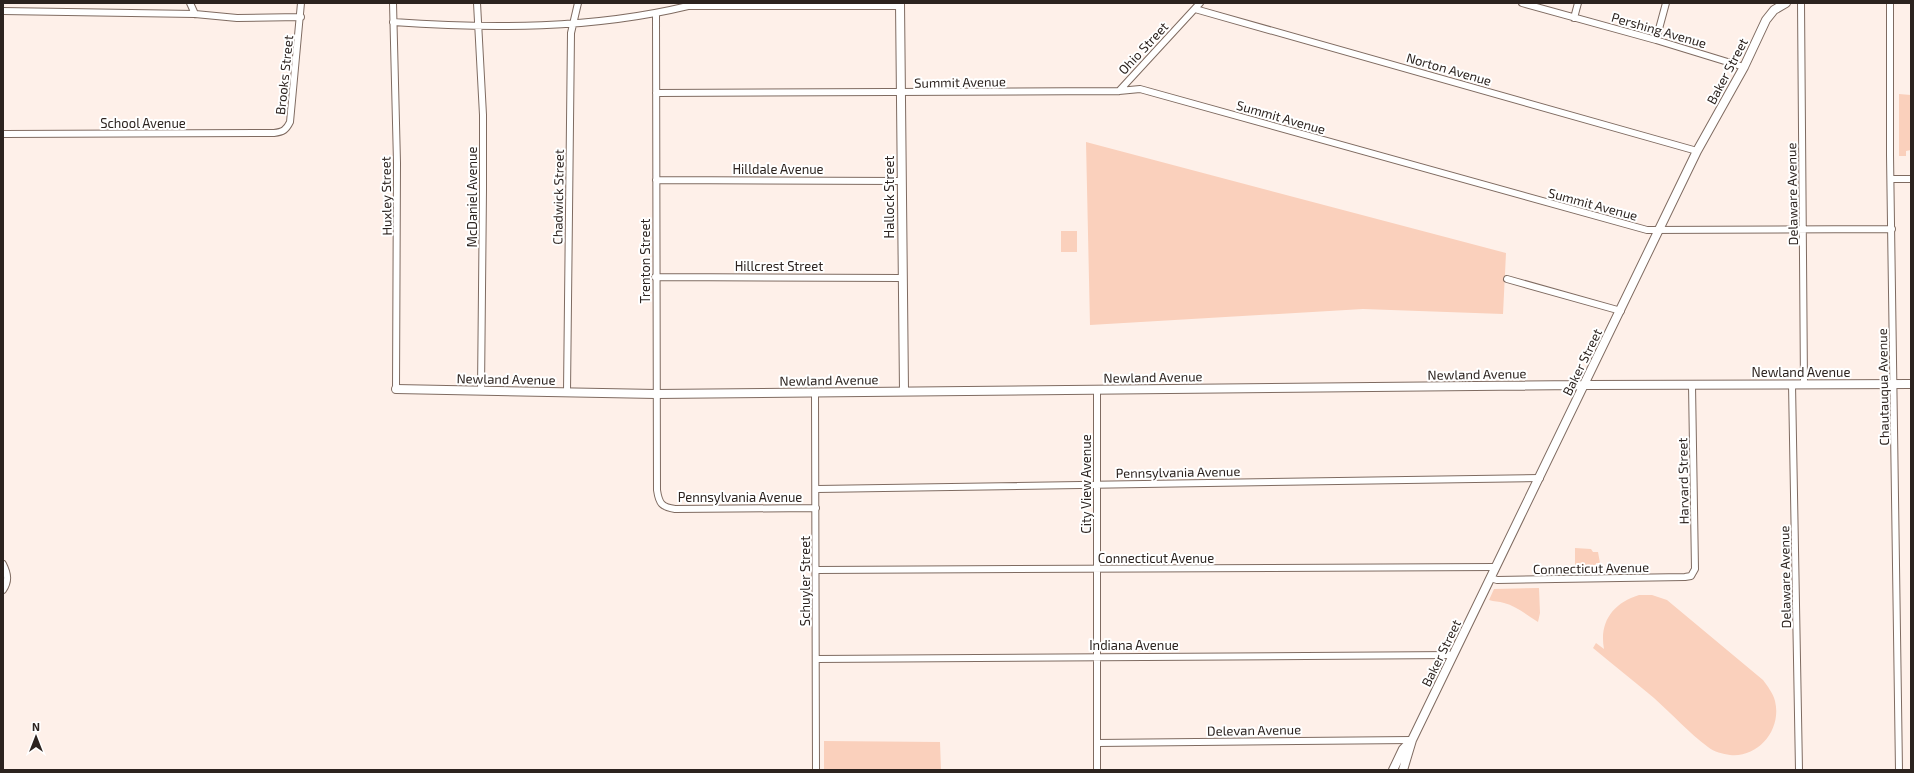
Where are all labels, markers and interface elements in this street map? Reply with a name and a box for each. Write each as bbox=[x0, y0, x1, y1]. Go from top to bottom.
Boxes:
street label: Pershing Avenue bbox=[1610, 9, 1708, 51]
street label: Ohio Street bbox=[1115, 18, 1171, 78]
street label: Brooks Street bbox=[272, 34, 296, 116]
street label: Baker Street bbox=[1703, 35, 1751, 107]
street label: Norton Avenue bbox=[1405, 49, 1493, 89]
street label: Summit Avenue bbox=[914, 73, 1006, 91]
street label: Summit Avenue bbox=[1235, 97, 1327, 137]
street label: School Avenue bbox=[100, 115, 186, 131]
street label: Delaware Avenue bbox=[1783, 143, 1801, 245]
street label: McDaniel Avenue bbox=[464, 147, 480, 247]
street label: Chadwick Street bbox=[549, 149, 567, 245]
street label: Huxley Street bbox=[377, 156, 395, 236]
street label: Hallock Street bbox=[881, 156, 897, 238]
street label: Hilldale Avenue bbox=[732, 161, 824, 177]
street label: Summit Avenue bbox=[1547, 184, 1639, 224]
street label: Trenton Street bbox=[637, 219, 653, 303]
street label: Hillcrest Street bbox=[735, 258, 823, 274]
street label: Baker Street bbox=[1559, 326, 1605, 398]
street label: Chautauqua Avenue bbox=[1874, 328, 1892, 446]
street label: Newland Avenue bbox=[1751, 364, 1851, 380]
street label: Newland Avenue bbox=[1427, 365, 1527, 383]
street label: Newland Avenue bbox=[1103, 368, 1203, 386]
street label: Newland Avenue bbox=[456, 370, 556, 388]
street label: Newland Avenue bbox=[779, 371, 879, 389]
street label: City View Avenue bbox=[1078, 434, 1094, 534]
street label: Harvard Street bbox=[1674, 438, 1692, 524]
street label: Pennsylvania Avenue bbox=[1116, 463, 1241, 481]
street label: Pennsylvania Avenue bbox=[678, 489, 802, 505]
street label: Delaware Avenue bbox=[1776, 526, 1794, 628]
street label: Schuyler Street bbox=[797, 536, 813, 626]
street label: Connecticut Avenue bbox=[1098, 550, 1214, 566]
street label: Connecticut Avenue bbox=[1533, 559, 1649, 577]
street label: Baker Street bbox=[1418, 617, 1464, 689]
street label: Indiana Avenue bbox=[1089, 637, 1179, 653]
north arrow bbox=[16, 717, 56, 757]
text: N bbox=[32, 720, 40, 733]
street label: Delevan Avenue bbox=[1207, 721, 1301, 739]

